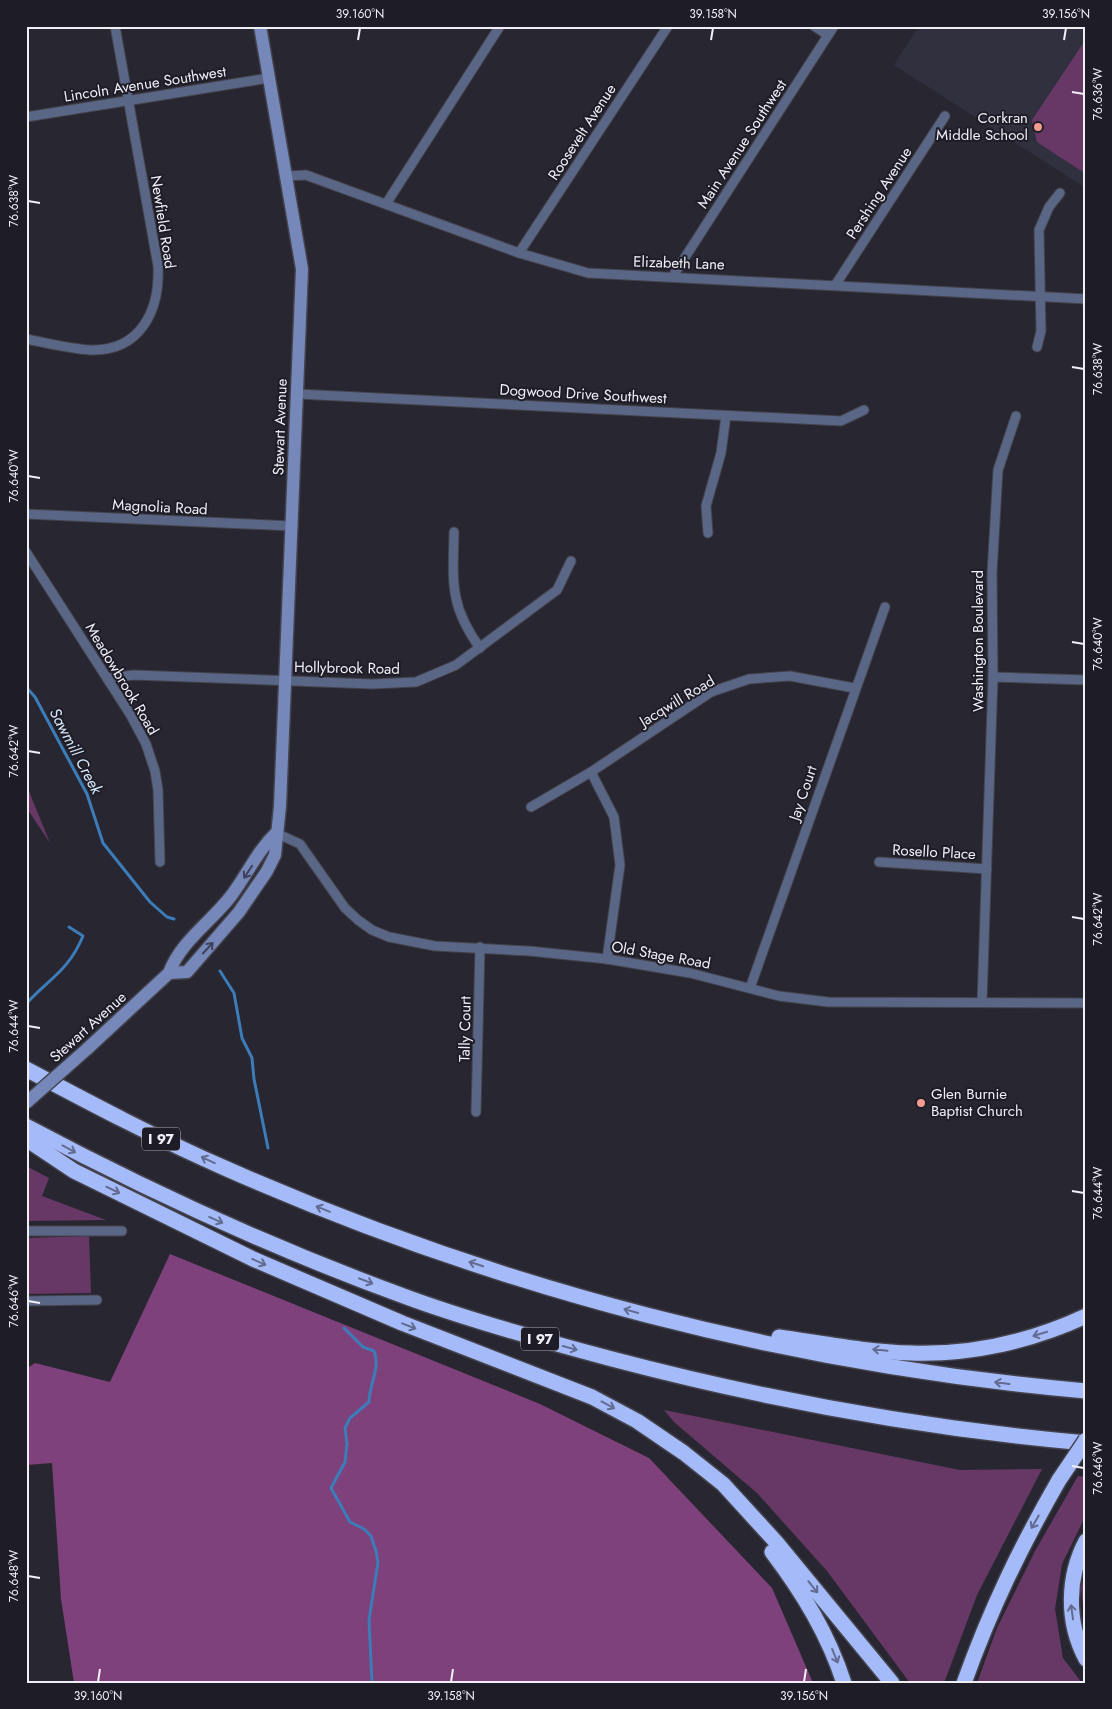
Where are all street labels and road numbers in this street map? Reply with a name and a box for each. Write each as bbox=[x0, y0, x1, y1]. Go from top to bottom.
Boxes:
street label: Lincoln Avenue Southwest bbox=[62, 60, 228, 108]
street label: Main Avenue Southwest bbox=[692, 75, 792, 213]
street label: Roosevelt Avenue bbox=[543, 79, 622, 184]
street label: Pershing Avenue bbox=[841, 142, 917, 243]
street label: Newfield Road bbox=[145, 174, 181, 270]
street label: Elizabeth Lane bbox=[633, 250, 725, 276]
street label: Stewart Avenue bbox=[267, 378, 293, 476]
street label: Dogwood Drive Southwest bbox=[499, 379, 667, 409]
street label: Magnolia Road bbox=[112, 494, 208, 520]
street label: Washington Boulevard bbox=[967, 570, 989, 712]
street label: Meadowbrook Road bbox=[80, 619, 164, 739]
street label: Hollybrook Road bbox=[294, 656, 400, 680]
street label: Jacqwill Road bbox=[633, 670, 719, 733]
street label: Jay Court bbox=[783, 762, 823, 825]
street label: Rosello Place bbox=[892, 839, 977, 865]
street label: Old Stage Road bbox=[610, 935, 712, 975]
street label: Stewart Avenue bbox=[45, 986, 131, 1068]
street label: Tally Court bbox=[453, 996, 477, 1062]
road number: I 97 bbox=[142, 1128, 180, 1150]
road number: I 97 bbox=[521, 1328, 559, 1350]

